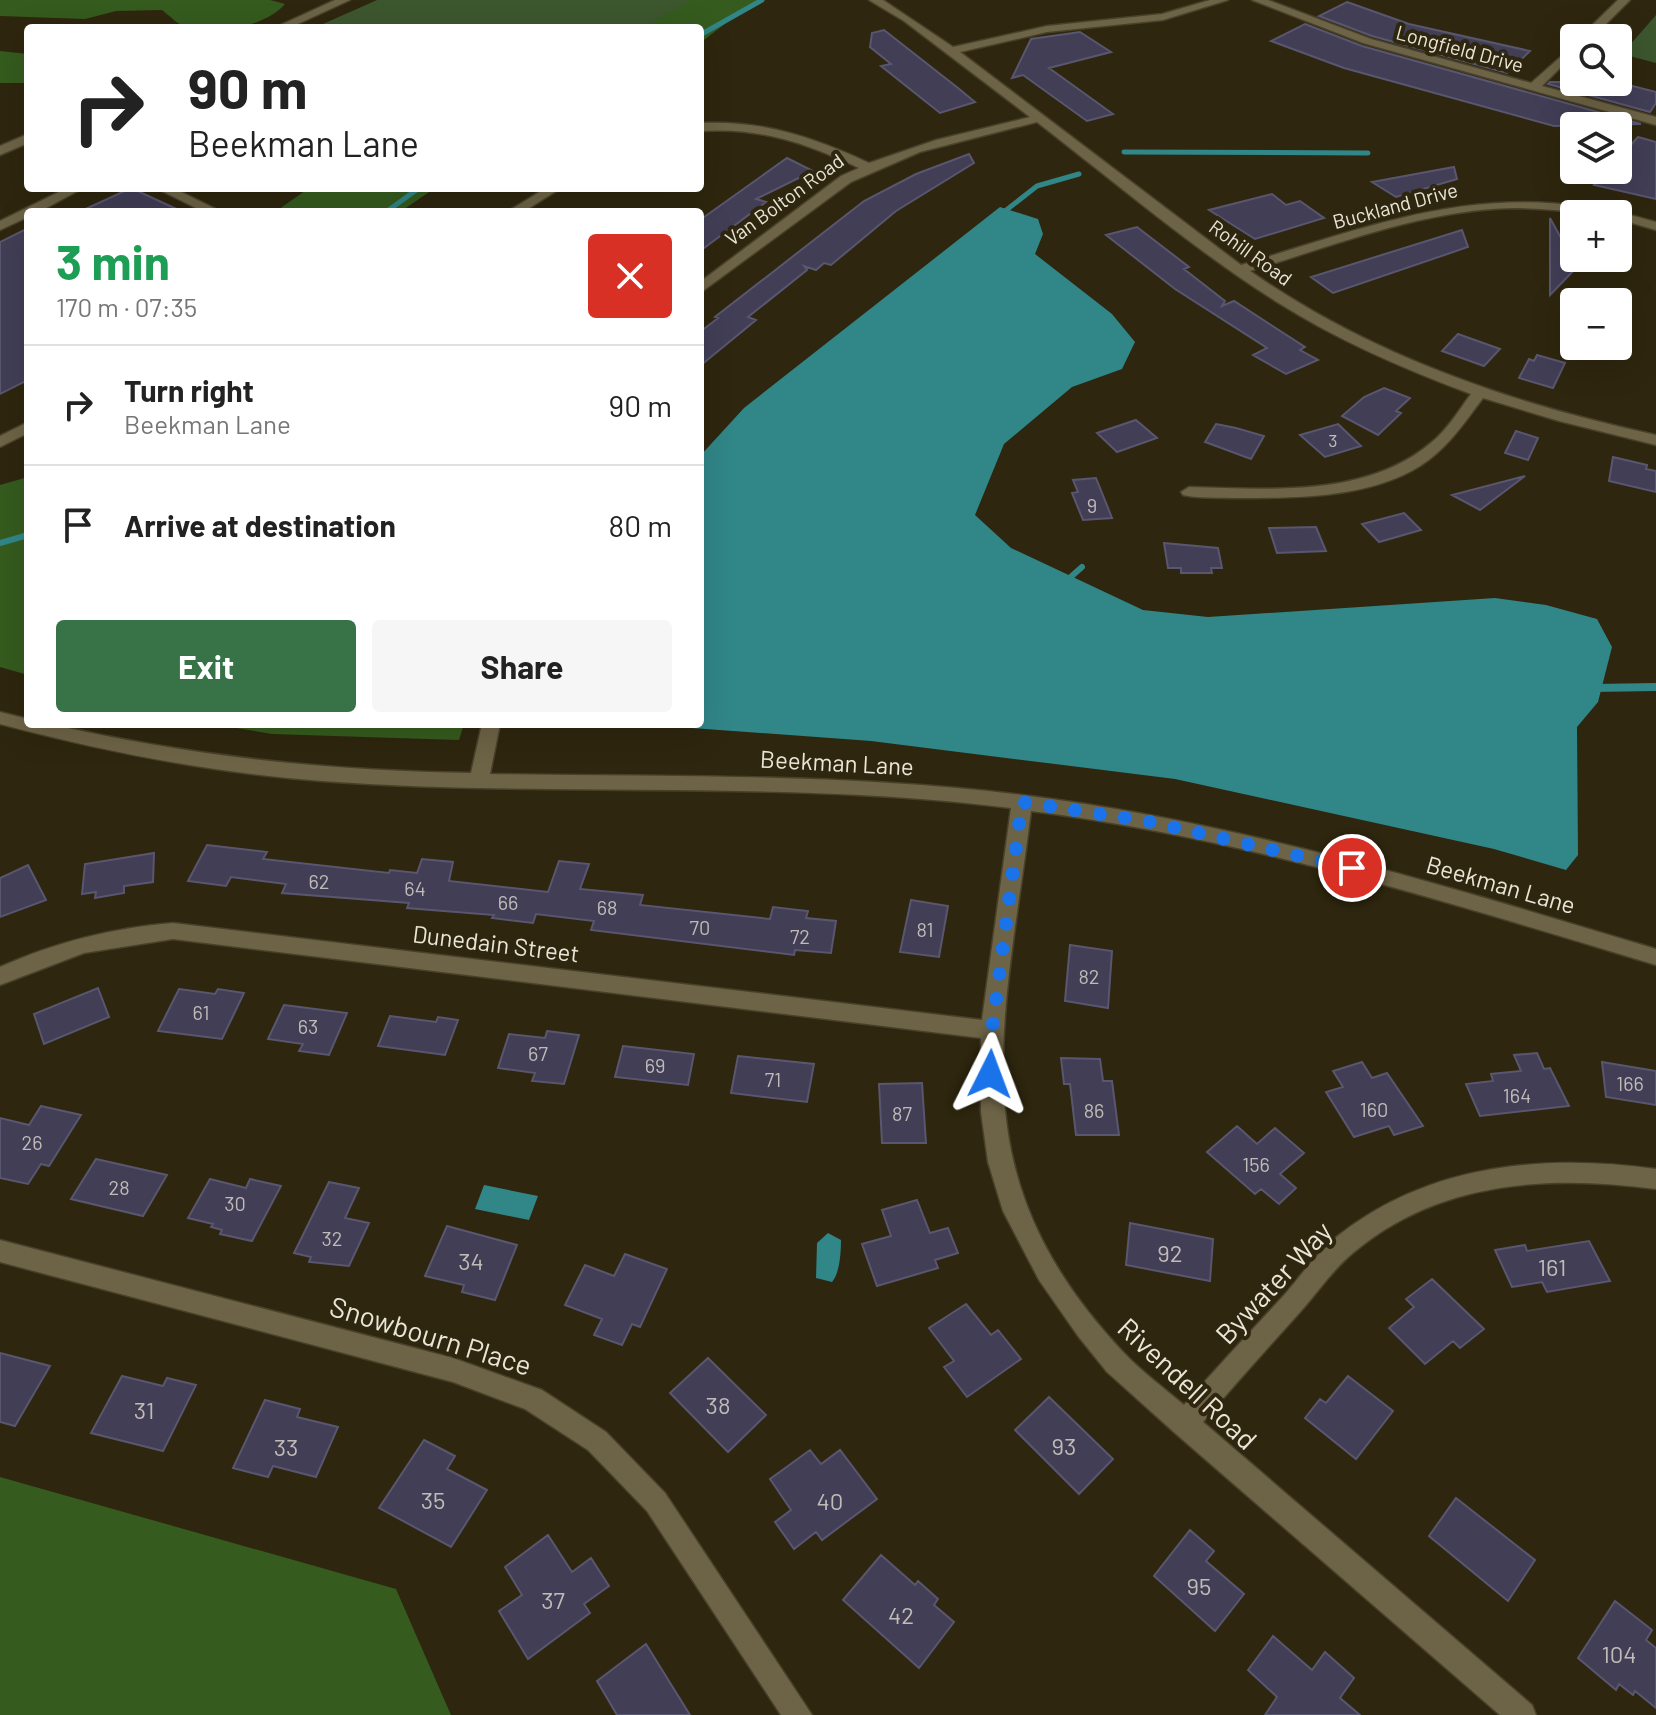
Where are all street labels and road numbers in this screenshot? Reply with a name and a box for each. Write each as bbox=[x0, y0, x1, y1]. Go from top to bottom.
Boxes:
street label: Longfield Drive bbox=[1394, 19, 1526, 77]
street label: Van Bolton Road bbox=[720, 148, 848, 250]
street label: Buckland Drive bbox=[1330, 177, 1460, 233]
street label: Rohill Road bbox=[1205, 214, 1297, 290]
street label: Beekman Lane bbox=[759, 743, 915, 781]
street label: Beekman Lane bbox=[1423, 849, 1579, 919]
street label: Dunedain Street bbox=[411, 918, 581, 968]
street label: Bywater Way bbox=[1208, 1214, 1338, 1350]
street label: Snowbourn Place bbox=[326, 1288, 536, 1382]
street label: Rivendell Road bbox=[1111, 1310, 1265, 1456]

